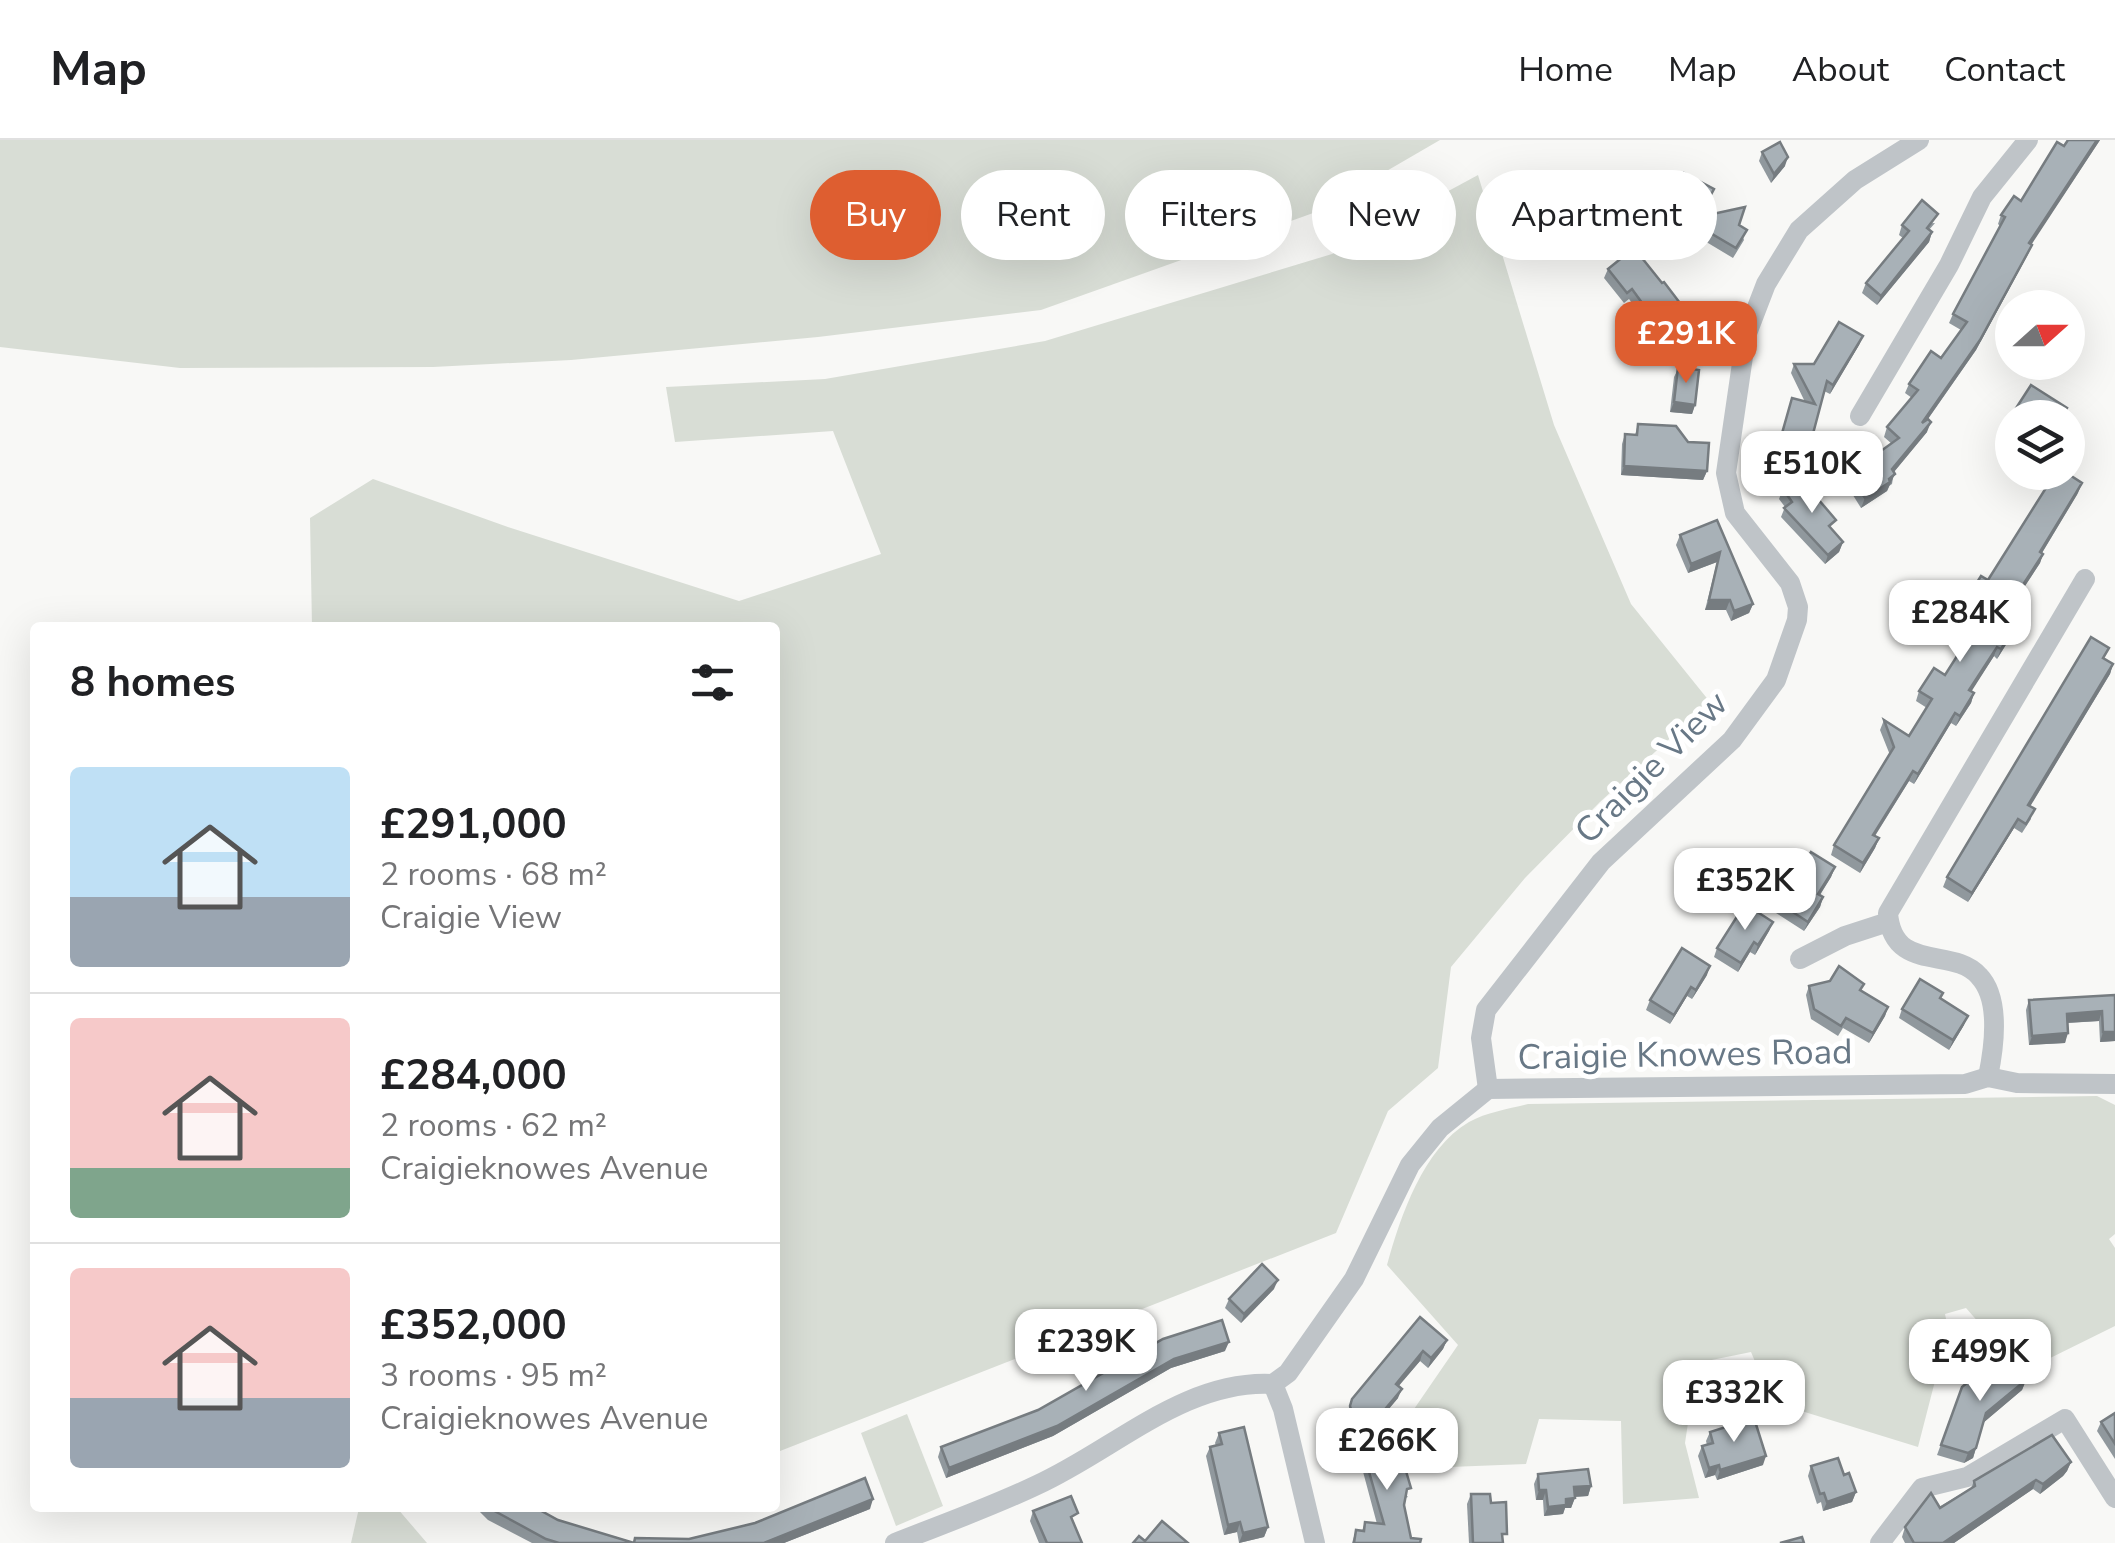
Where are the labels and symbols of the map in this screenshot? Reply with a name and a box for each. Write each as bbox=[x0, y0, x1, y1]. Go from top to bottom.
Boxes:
north arrow bbox=[1995, 290, 2085, 380]
pin: £291K bbox=[1616, 301, 1756, 386]
pin: £510K bbox=[1742, 431, 1882, 516]
pin: £284K bbox=[1890, 580, 2030, 665]
street label: Craigie View bbox=[1564, 680, 1738, 854]
pin: £352K bbox=[1675, 848, 1815, 933]
street label: Craigie Knowes Road bbox=[1517, 1028, 1853, 1081]
pin: £239K bbox=[1016, 1309, 1156, 1394]
pin: £499K bbox=[1910, 1319, 2050, 1404]
pin: £332K bbox=[1664, 1360, 1804, 1445]
pin: £266K bbox=[1317, 1408, 1457, 1493]

